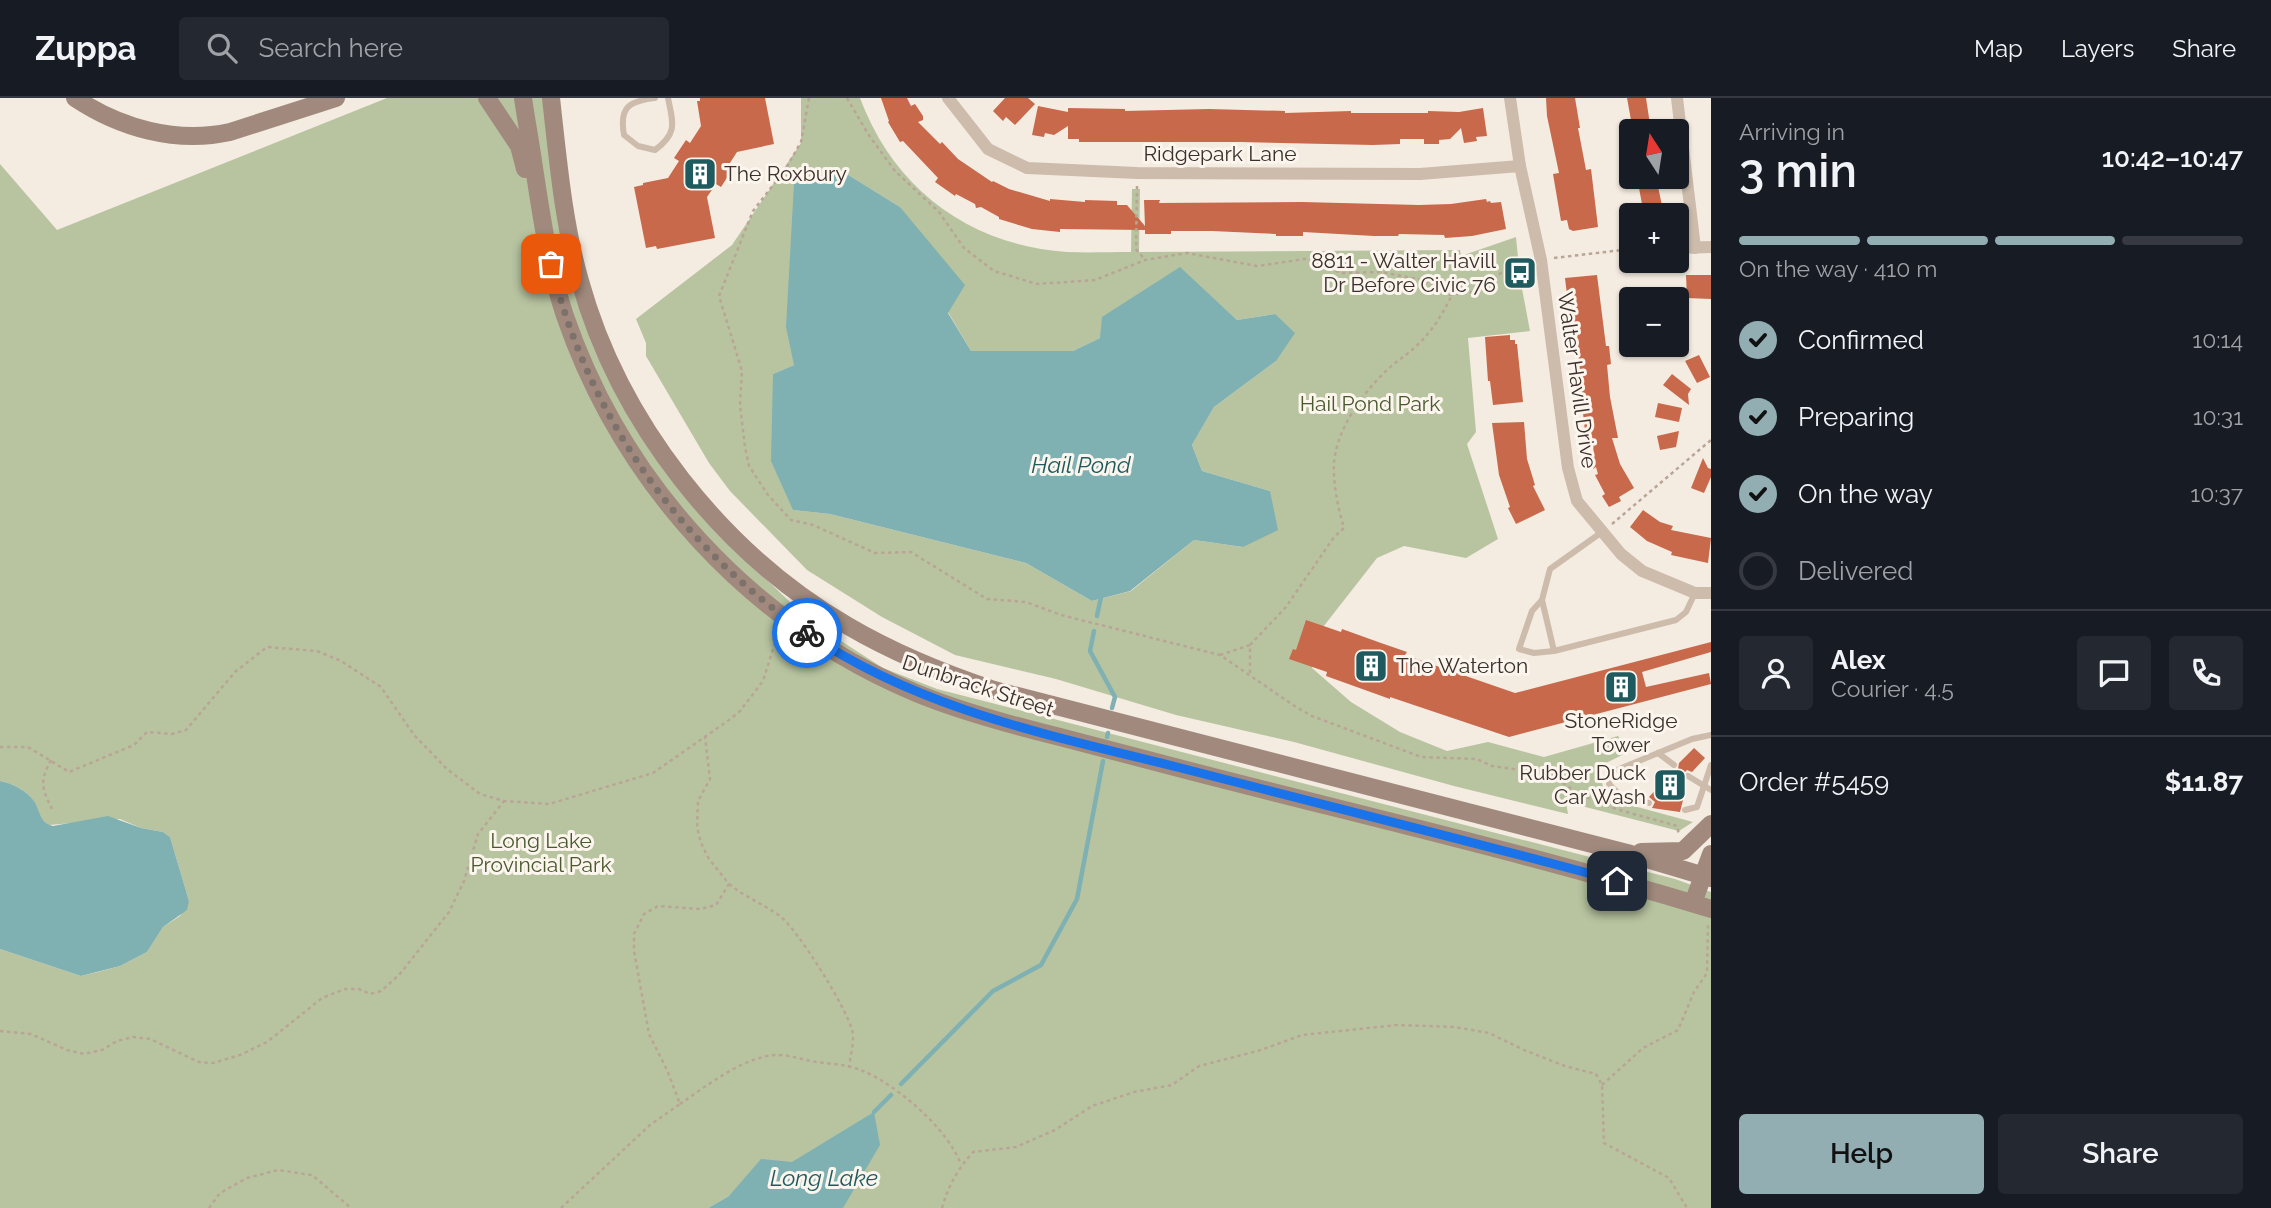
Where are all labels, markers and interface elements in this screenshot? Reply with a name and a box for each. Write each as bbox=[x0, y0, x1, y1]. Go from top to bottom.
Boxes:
search box bbox=[179, 17, 669, 80]
text: Zuppa bbox=[35, 29, 137, 68]
icon: search bbox=[203, 29, 241, 67]
text: Search here bbox=[259, 33, 403, 63]
text: Map bbox=[1974, 34, 2023, 63]
text: Layers bbox=[2061, 34, 2134, 63]
text: Share bbox=[2172, 34, 2236, 63]
text: Arriving in bbox=[1739, 118, 1845, 145]
north arrow bbox=[1619, 119, 1689, 189]
map controls bbox=[1619, 119, 1689, 357]
street label: Ridgepark Lane bbox=[1143, 141, 1297, 166]
text: 10:42–10:47 bbox=[2102, 143, 2243, 173]
text: 3 min bbox=[1739, 144, 1857, 198]
building icon: The Roxbury bbox=[681, 155, 719, 193]
place label: The Roxbury bbox=[724, 161, 847, 186]
button: + bbox=[1619, 203, 1689, 273]
pin bbox=[521, 234, 581, 294]
icon: bag bbox=[532, 245, 570, 283]
place label: 8811 - Walter Havill Dr Before Civic 76 bbox=[1311, 248, 1496, 297]
bus stop icon: 8811 - Walter Havill Dr Before Civic 76 bbox=[1501, 254, 1539, 292]
text: On the way · 410 m bbox=[1739, 255, 1937, 282]
button: − bbox=[1619, 287, 1689, 357]
street label: Walter Havill Drive bbox=[1553, 290, 1602, 470]
icon: check bbox=[1739, 321, 1777, 359]
text: Confirmed bbox=[1798, 325, 1924, 355]
text: 10:14 bbox=[2192, 326, 2243, 353]
park label: Hail Pond Park bbox=[1300, 391, 1440, 416]
icon: check bbox=[1739, 398, 1777, 436]
text: Preparing bbox=[1798, 402, 1914, 432]
text: 10:31 bbox=[2193, 403, 2243, 430]
water label: Hail Pond bbox=[1031, 451, 1132, 478]
icon: check bbox=[1739, 475, 1777, 513]
text: On the way bbox=[1798, 479, 1933, 509]
text: 10:37 bbox=[2190, 480, 2243, 507]
text: Delivered bbox=[1798, 556, 1913, 586]
courier bbox=[772, 598, 842, 668]
icon: bike bbox=[788, 614, 826, 652]
button: person bbox=[1739, 636, 1813, 710]
button: chat bbox=[2077, 636, 2151, 710]
button: phone bbox=[2169, 636, 2243, 710]
text: Alex bbox=[1831, 645, 1886, 675]
building icon: The Waterton bbox=[1352, 647, 1390, 685]
street label: Dunbrack Street bbox=[899, 649, 1057, 722]
place label: The Waterton bbox=[1396, 653, 1528, 678]
building icon: StoneRidge Tower bbox=[1602, 668, 1640, 706]
text: Courier · 4.5 bbox=[1831, 675, 1954, 702]
place label: StoneRidge Tower bbox=[1565, 708, 1677, 757]
place label: Rubber Duck Car Wash bbox=[1519, 760, 1646, 809]
building icon: Rubber Duck Car Wash bbox=[1651, 766, 1689, 804]
text: Order #5459 bbox=[1739, 767, 1889, 797]
text: $11.87 bbox=[2165, 767, 2243, 797]
park label: Long Lake Provincial Park bbox=[470, 828, 612, 877]
pin bbox=[1587, 851, 1647, 911]
icon: home bbox=[1598, 862, 1636, 900]
button: Help bbox=[1739, 1114, 1984, 1194]
button: Share bbox=[1998, 1114, 2243, 1194]
water label: Long Lake bbox=[770, 1164, 878, 1191]

